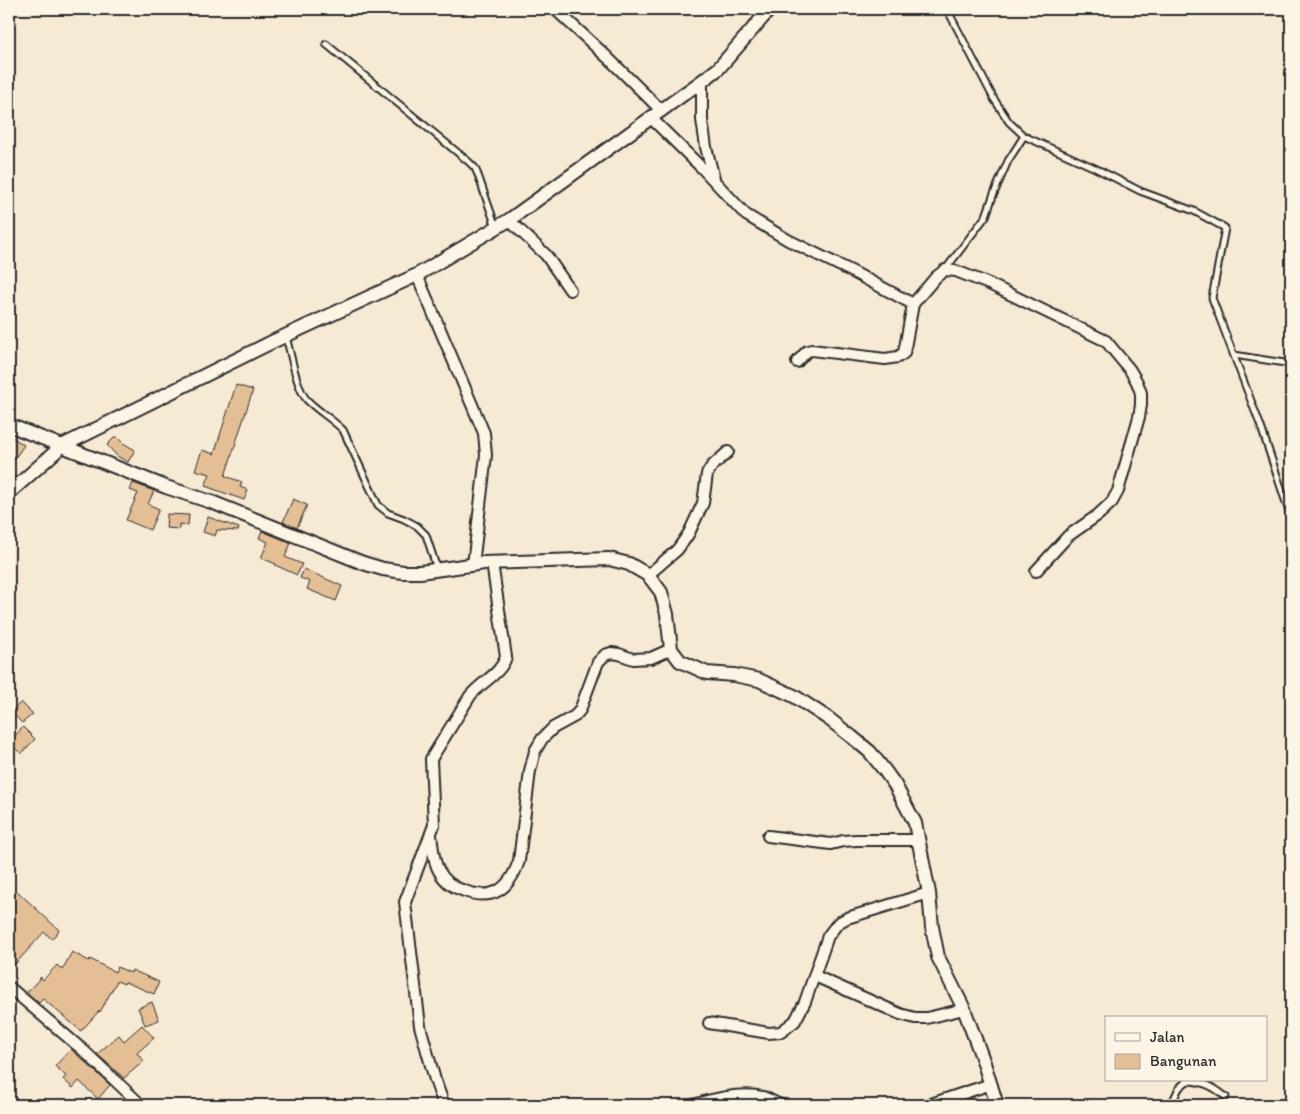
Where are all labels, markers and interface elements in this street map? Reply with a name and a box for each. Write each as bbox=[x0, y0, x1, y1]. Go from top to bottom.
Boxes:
legend bbox=[1105, 1016, 1268, 1082]
text: Jalan bbox=[1150, 1028, 1184, 1046]
text: Bangunan bbox=[1150, 1052, 1217, 1070]

